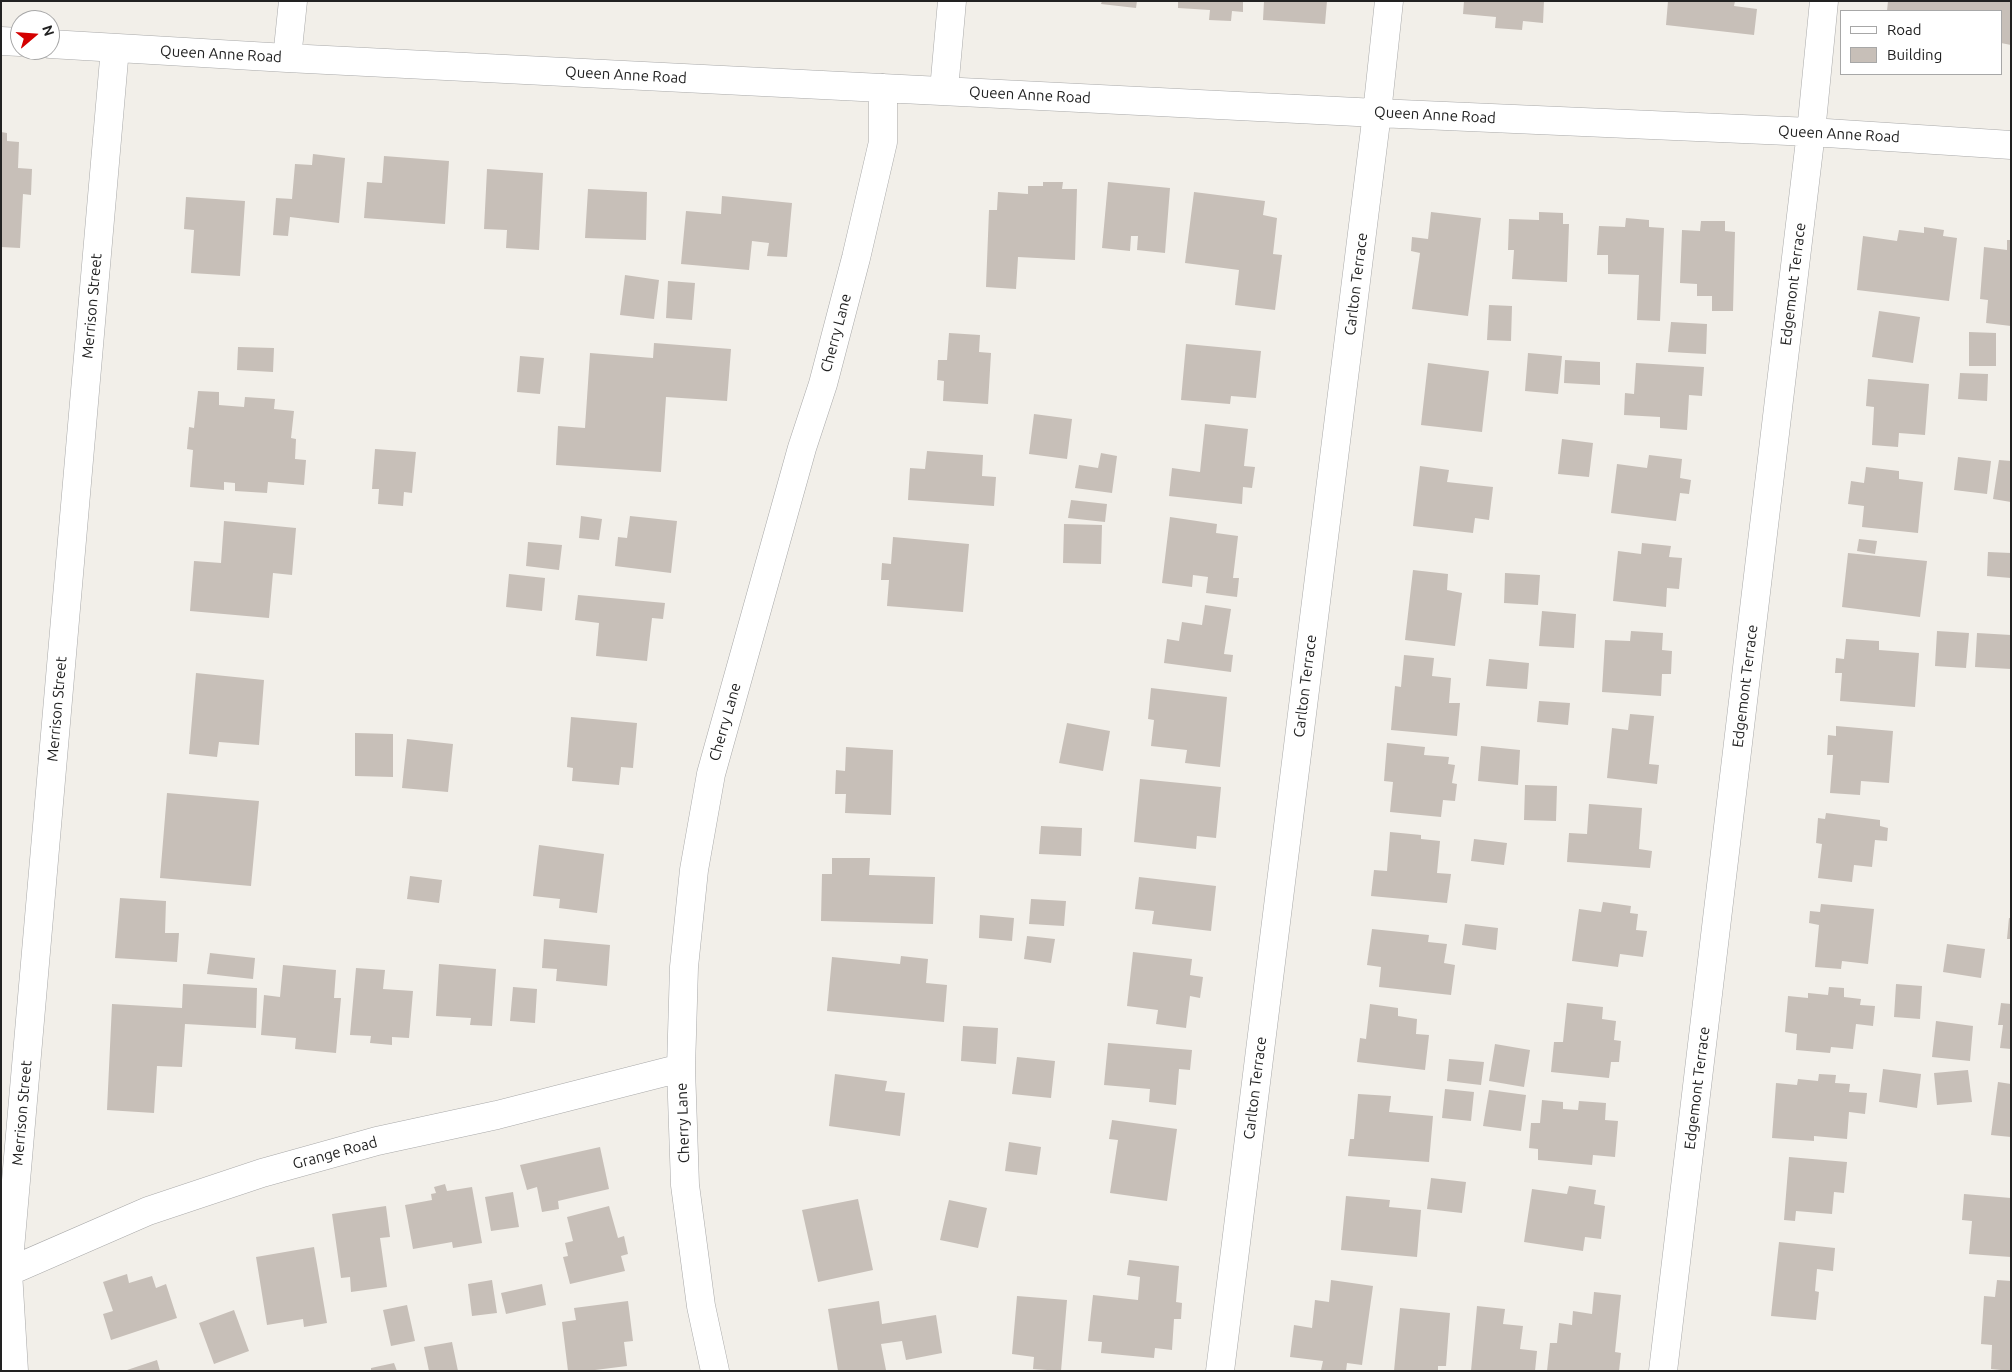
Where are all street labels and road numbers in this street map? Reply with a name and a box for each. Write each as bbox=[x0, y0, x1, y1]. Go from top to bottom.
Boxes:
street label: Queen Anne Road bbox=[160, 42, 282, 66]
street label: Queen Anne Road bbox=[565, 63, 687, 87]
street label: Queen Anne Road bbox=[969, 83, 1091, 107]
street label: Queen Anne Road bbox=[1374, 103, 1496, 127]
street label: Queen Anne Road bbox=[1778, 122, 1900, 146]
street label: Edgemont Terrace bbox=[1777, 221, 1809, 347]
street label: Carlton Terrace bbox=[1341, 232, 1371, 336]
street label: Merrison Street bbox=[78, 253, 106, 359]
street label: Cherry Lane bbox=[817, 292, 855, 374]
street label: Edgemont Terrace bbox=[1729, 623, 1761, 749]
street label: Carlton Terrace bbox=[1290, 634, 1320, 738]
street label: Merrison Street bbox=[43, 656, 71, 762]
street label: Cherry Lane bbox=[705, 681, 745, 763]
street label: Edgemont Terrace bbox=[1681, 1025, 1713, 1151]
street label: Carlton Terrace bbox=[1240, 1036, 1270, 1140]
street label: Merrison Street bbox=[8, 1060, 36, 1166]
street label: Cherry Lane bbox=[673, 1082, 693, 1164]
street label: Grange Road bbox=[291, 1133, 379, 1173]

